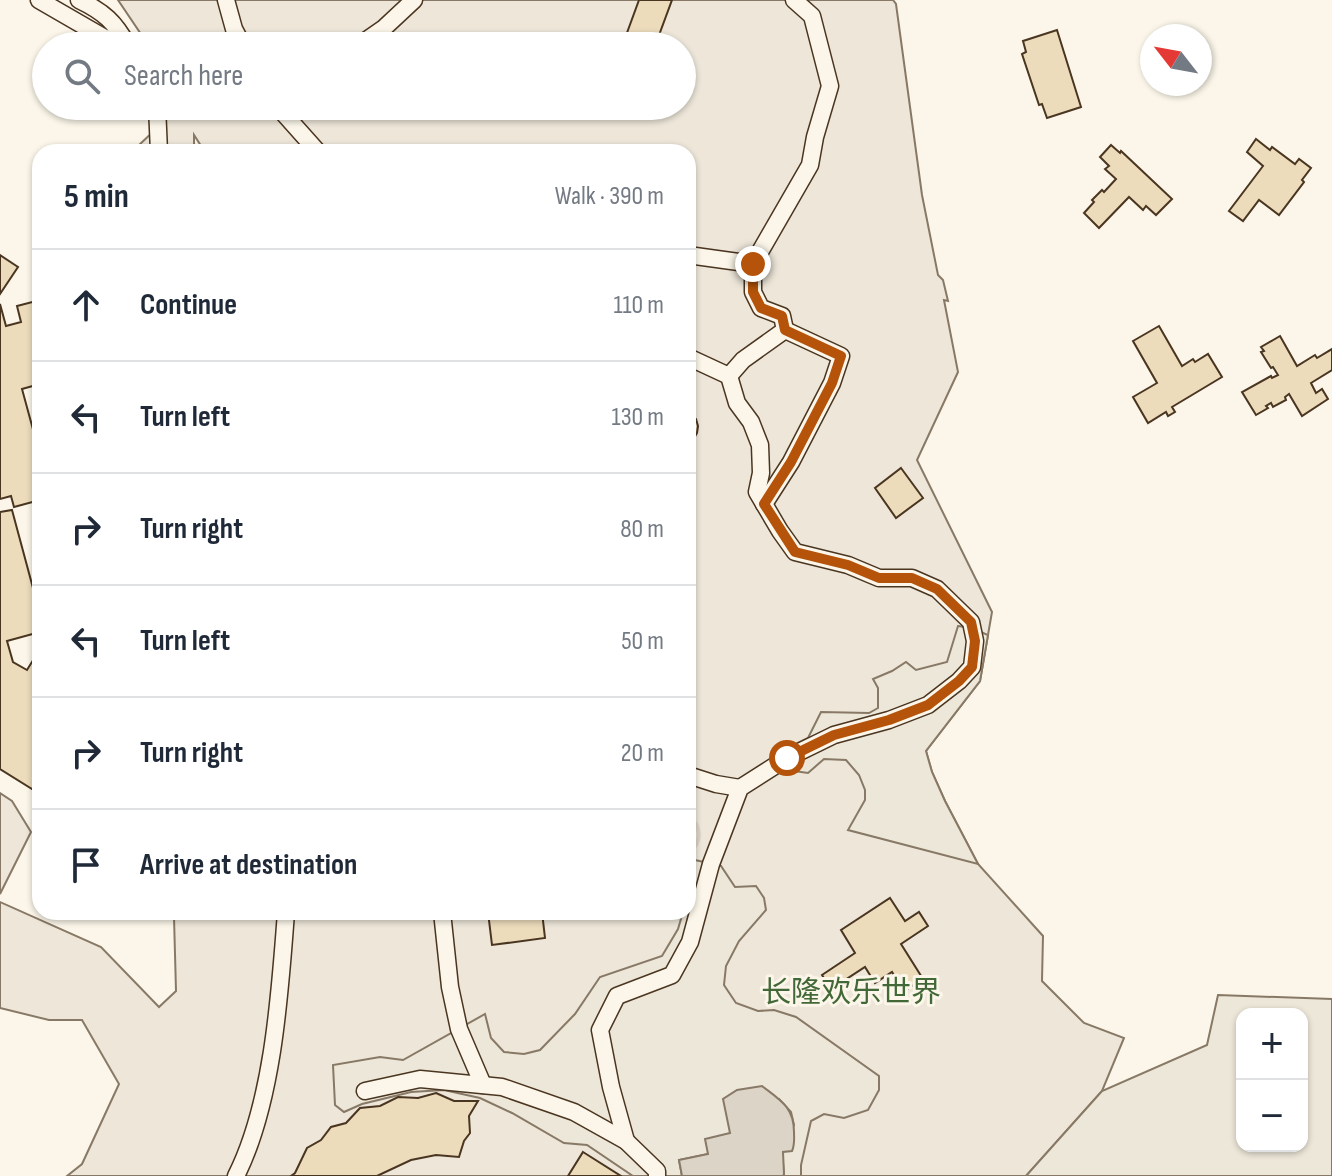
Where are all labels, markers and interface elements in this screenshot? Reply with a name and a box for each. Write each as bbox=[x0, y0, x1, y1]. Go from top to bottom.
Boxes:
north arrow bbox=[1140, 24, 1212, 96]
search box bbox=[32, 32, 696, 120]
icon: search bbox=[60, 54, 104, 98]
text: Search here bbox=[124, 58, 243, 94]
text: 5 min bbox=[64, 176, 129, 217]
text: Walk · 390 m bbox=[555, 181, 664, 212]
route end bbox=[735, 246, 771, 282]
icon: ahead bbox=[64, 283, 108, 327]
text: Continue bbox=[140, 287, 237, 323]
text: 110 m bbox=[613, 290, 664, 321]
icon: left bbox=[64, 395, 108, 439]
text: Turn left bbox=[140, 399, 230, 435]
text: 130 m bbox=[612, 402, 664, 433]
icon: right bbox=[64, 507, 108, 551]
text: Turn right bbox=[140, 511, 243, 547]
text: 80 m bbox=[620, 514, 664, 545]
icon: left bbox=[64, 619, 108, 663]
text: Turn left bbox=[140, 623, 230, 659]
text: 50 m bbox=[621, 626, 664, 657]
icon: right bbox=[64, 731, 108, 775]
text: Turn right bbox=[140, 735, 243, 771]
text: 20 m bbox=[621, 738, 664, 769]
route start bbox=[769, 740, 805, 776]
icon: arrive bbox=[64, 843, 108, 887]
text: Arrive at destination bbox=[140, 847, 357, 883]
park label: 长隆欢乐世界 bbox=[761, 975, 941, 1011]
map controls bbox=[1236, 1008, 1308, 1152]
button: + bbox=[1236, 1008, 1308, 1080]
button: − bbox=[1236, 1080, 1308, 1152]

